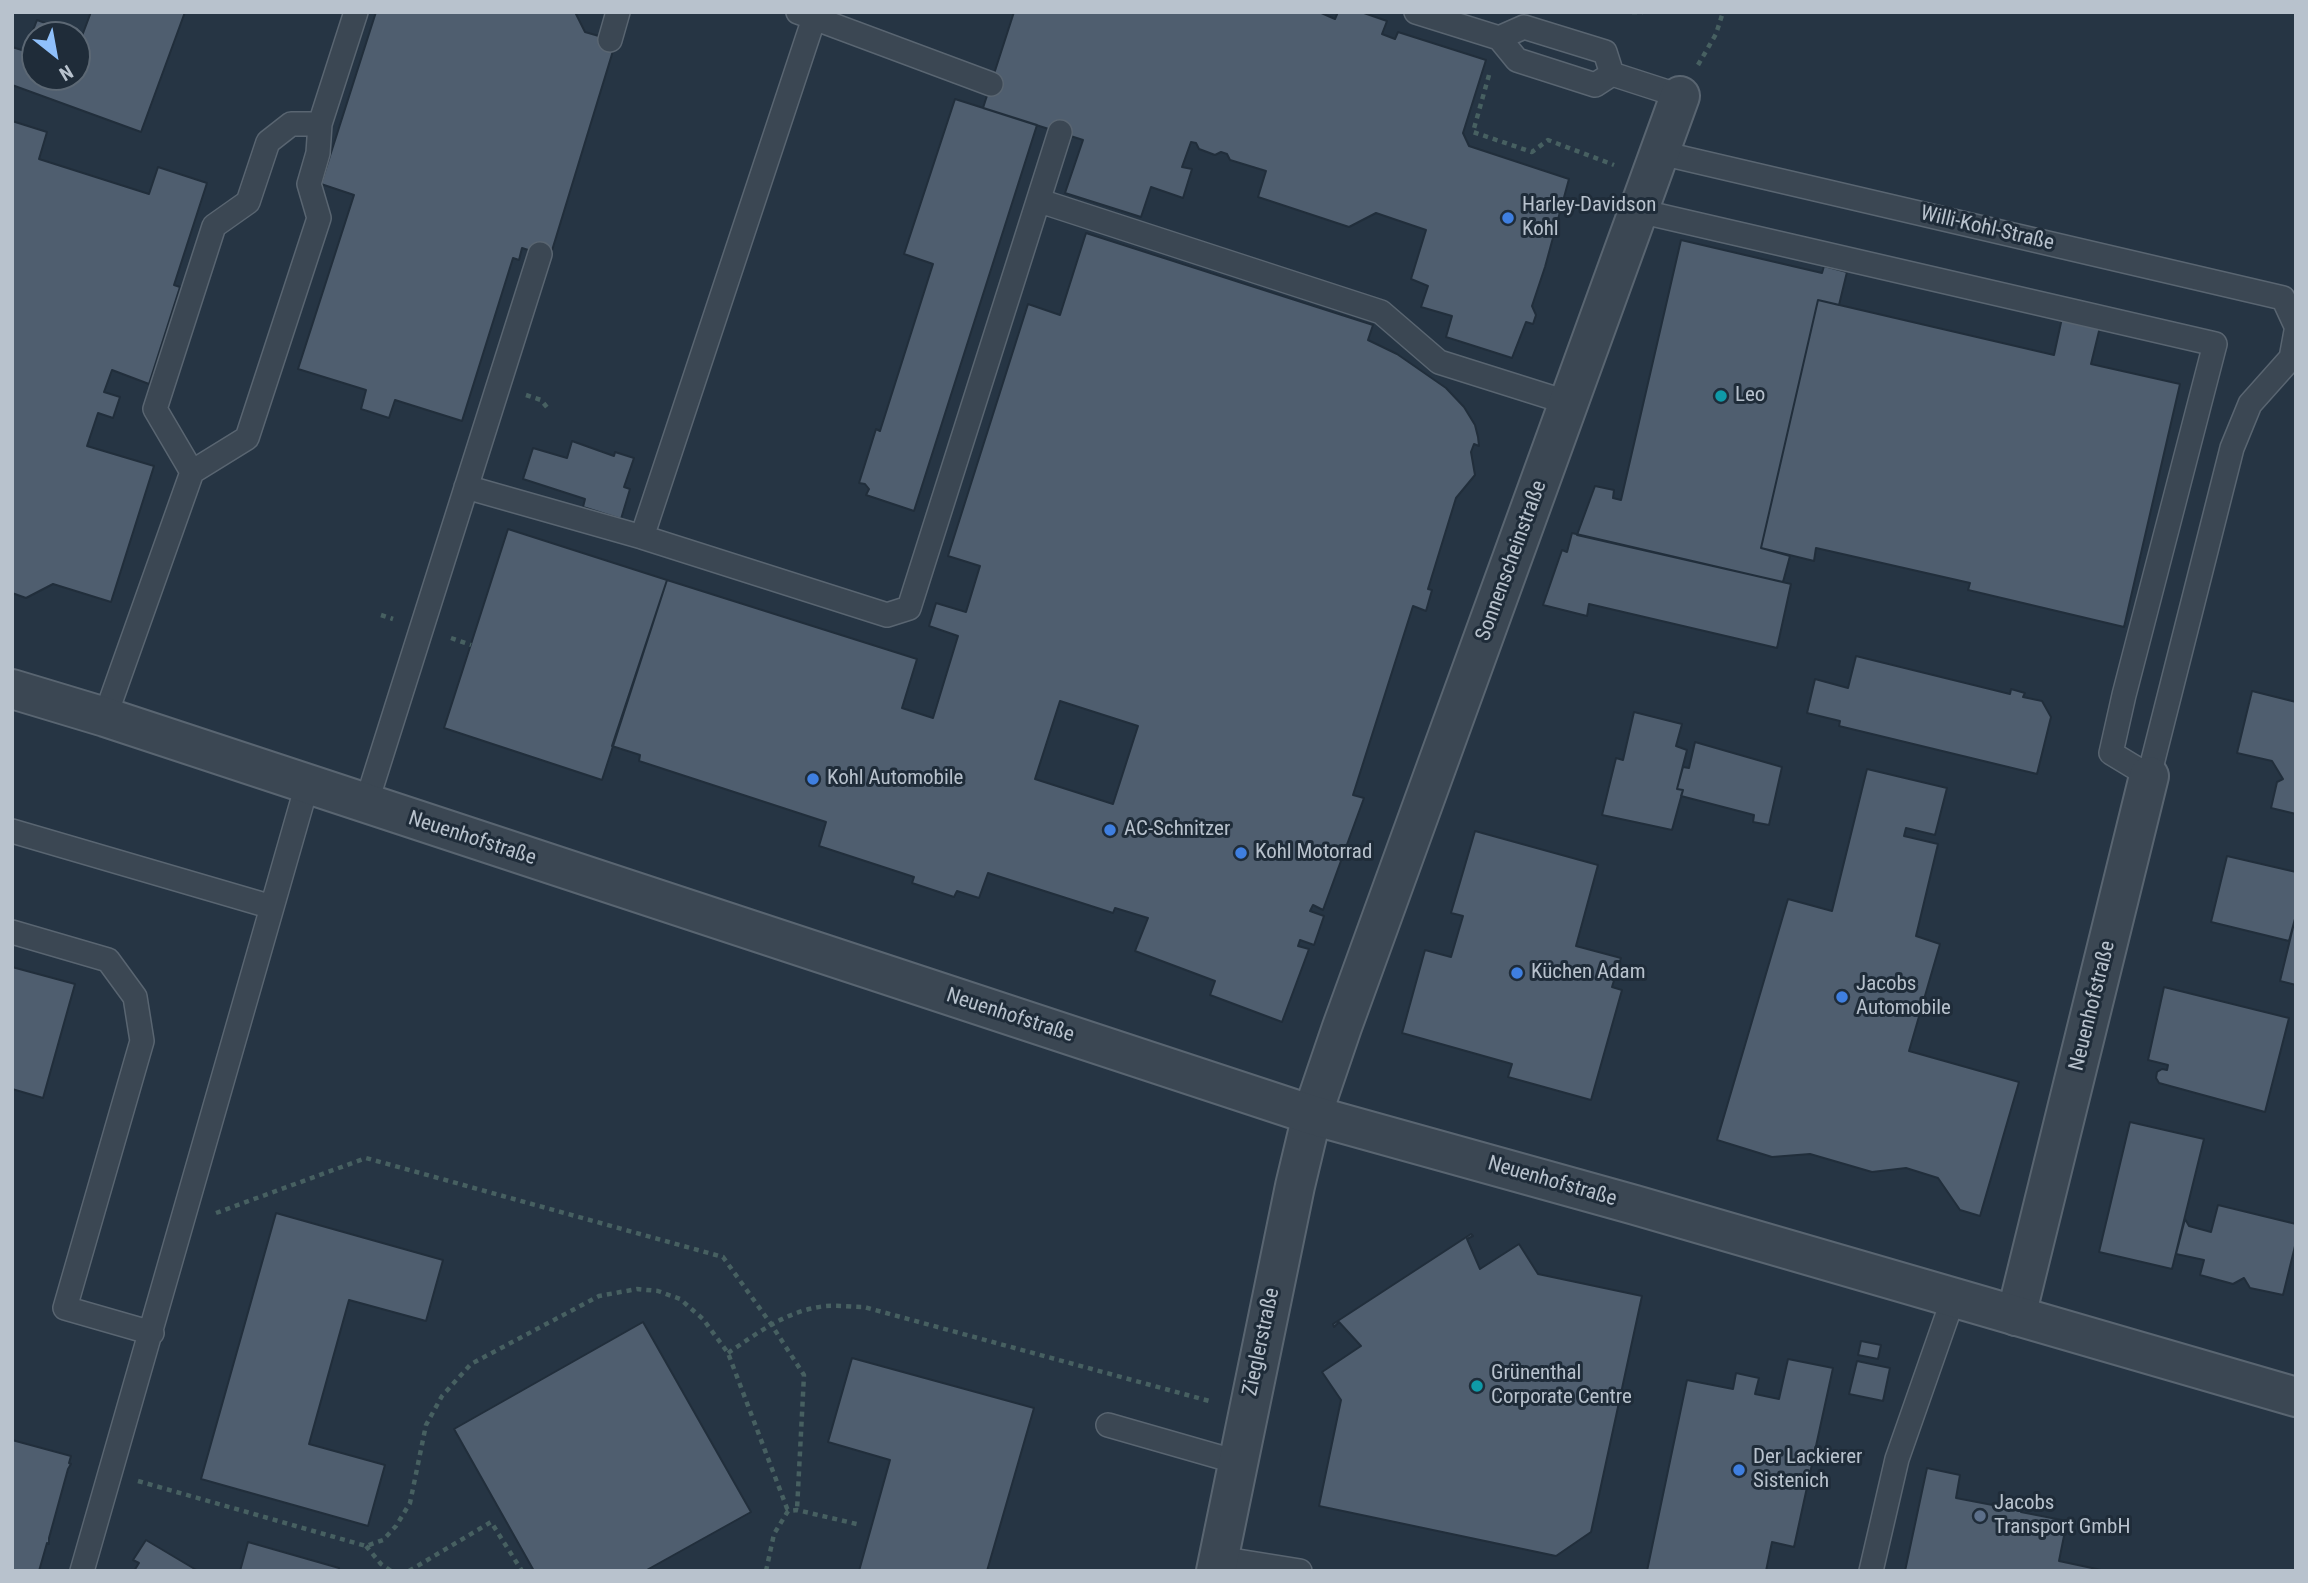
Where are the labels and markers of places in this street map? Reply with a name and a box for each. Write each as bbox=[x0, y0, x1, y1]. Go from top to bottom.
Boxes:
place label: Harley-Davidson Kohl bbox=[1522, 193, 1656, 243]
marker: Harley-Davidson Kohl bbox=[1500, 210, 1516, 226]
place label: Leo bbox=[1735, 383, 1765, 409]
marker: Leo bbox=[1713, 388, 1729, 404]
place label: Kohl Automobile bbox=[827, 766, 963, 792]
marker: Kohl Automobile bbox=[805, 771, 821, 787]
place label: AC-Schnitzer bbox=[1124, 817, 1230, 843]
marker: AC-Schnitzer bbox=[1102, 822, 1118, 838]
place label: Kohl Motorrad bbox=[1255, 840, 1372, 866]
marker: Kohl Motorrad bbox=[1233, 845, 1249, 861]
place label: Küchen Adam bbox=[1531, 960, 1645, 986]
marker: Küchen Adam bbox=[1509, 965, 1525, 981]
place label: Jacobs Automobile bbox=[1856, 972, 1951, 1022]
marker: Jacobs Automobile bbox=[1834, 989, 1850, 1005]
place label: Grünenthal Corporate Centre bbox=[1491, 1361, 1632, 1411]
marker: Grünenthal Corporate Centre bbox=[1469, 1378, 1485, 1394]
place label: Der Lackierer Sistenich bbox=[1753, 1445, 1862, 1495]
marker: Der Lackierer Sistenich bbox=[1731, 1462, 1747, 1478]
place label: Jacobs Transport GmbH bbox=[1994, 1491, 2130, 1541]
marker: Jacobs Transport GmbH bbox=[1972, 1508, 1988, 1524]

